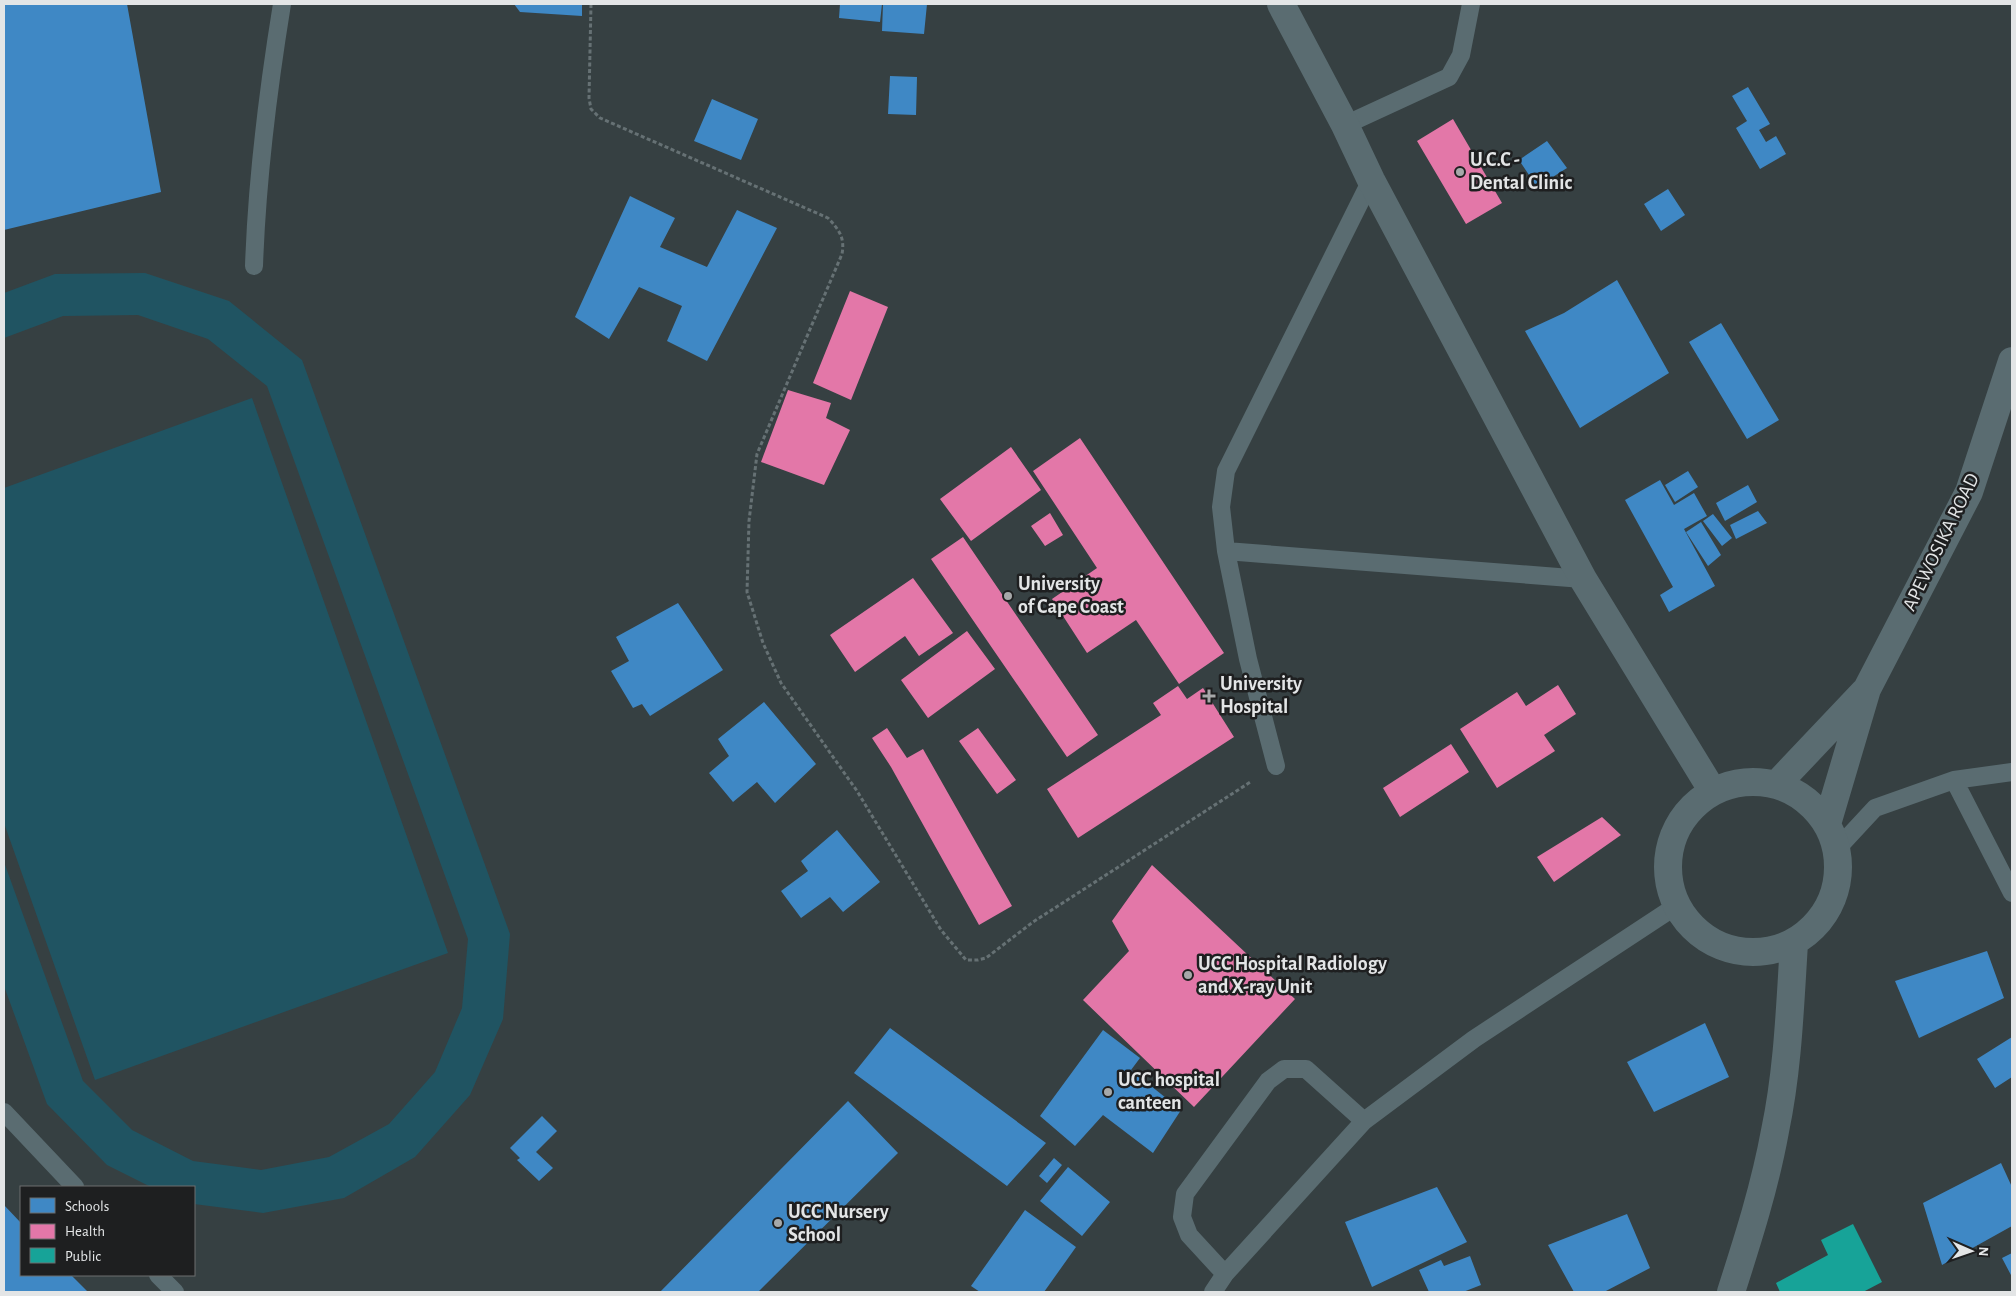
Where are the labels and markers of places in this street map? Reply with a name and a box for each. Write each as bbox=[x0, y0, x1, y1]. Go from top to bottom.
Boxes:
place label: U.C.C - Dental Clinic bbox=[1470, 150, 1572, 193]
marker: U.C.C - Dental Clinic bbox=[1454, 166, 1466, 178]
place label: University of Cape Coast bbox=[1018, 574, 1124, 617]
marker: University of Cape Coast bbox=[1002, 590, 1014, 602]
place label: University Hospital bbox=[1220, 674, 1302, 717]
marker: University Hospital bbox=[1202, 689, 1216, 703]
place label: UCC Hospital Radiology and X-ray Unit bbox=[1198, 954, 1387, 997]
marker: UCC Hospital Radiology and X-ray Unit bbox=[1182, 969, 1194, 981]
place label: UCC hospital canteen bbox=[1118, 1070, 1220, 1113]
marker: UCC hospital canteen bbox=[1102, 1086, 1114, 1098]
place label: UCC Nursery School bbox=[788, 1202, 889, 1245]
marker: UCC Nursery School bbox=[772, 1217, 784, 1229]

